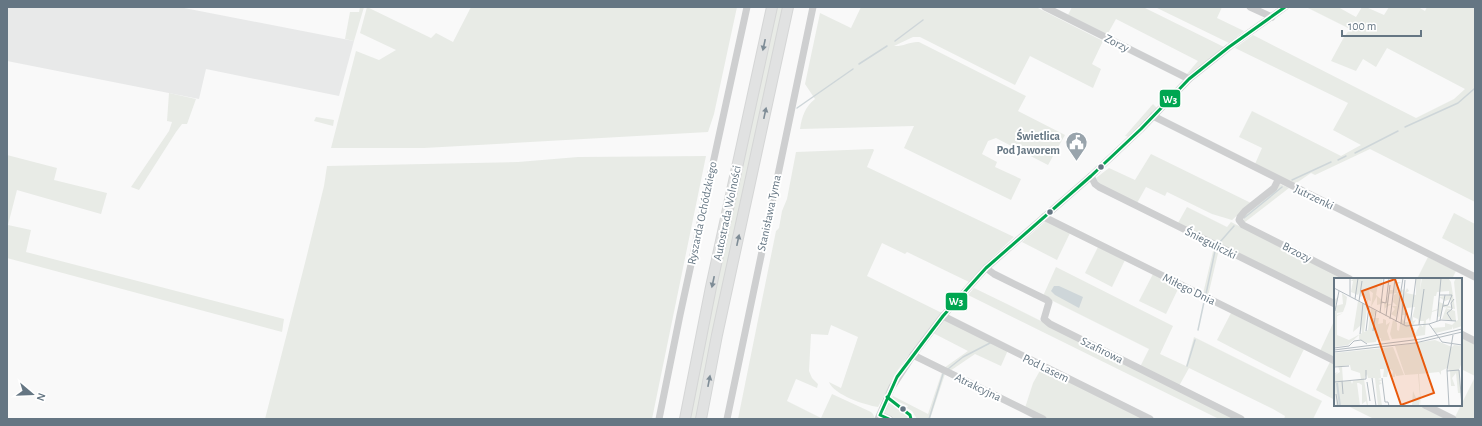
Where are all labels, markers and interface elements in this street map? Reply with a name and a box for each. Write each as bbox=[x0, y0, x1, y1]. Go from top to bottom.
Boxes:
scale bar bbox=[1342, 12, 1421, 38]
text: 100 m bbox=[1348, 20, 1376, 32]
street label: Zorzy bbox=[1102, 32, 1131, 55]
one-way arrow bbox=[760, 39, 766, 51]
line badge: W3 bbox=[1159, 89, 1181, 108]
text: W3 bbox=[1163, 94, 1178, 105]
one-way arrow bbox=[763, 106, 769, 119]
place label: Świetlica Pod Jaworem bbox=[997, 128, 1060, 156]
public building icon: Świetlica Pod Jaworem bbox=[1063, 130, 1089, 163]
street label: Ryszarda Ochódzkiego bbox=[685, 160, 720, 266]
unlabelled marker bbox=[1096, 162, 1106, 172]
street label: Autostrada Wolności bbox=[711, 164, 743, 262]
street label: Stanisława Tyma bbox=[755, 173, 784, 252]
street label: Jutrzenki bbox=[1292, 182, 1336, 212]
unlabelled marker bbox=[1045, 207, 1055, 217]
street label: Śnieguliczki bbox=[1183, 223, 1240, 261]
one-way arrow bbox=[735, 234, 741, 246]
street label: Brzozy bbox=[1280, 240, 1313, 265]
street label: Miłego Dnia bbox=[1161, 271, 1218, 307]
one-way arrow bbox=[709, 275, 715, 288]
inset map bbox=[1334, 278, 1462, 406]
line badge: W3 bbox=[945, 292, 968, 311]
text: W3 bbox=[949, 296, 964, 307]
street label: Szafirowa bbox=[1079, 335, 1126, 366]
street label: Pod Lasem bbox=[1021, 352, 1071, 384]
street label: Atrakcyjna bbox=[953, 371, 1003, 404]
north arrow bbox=[12, 374, 52, 414]
one-way arrow bbox=[706, 375, 712, 387]
text: N bbox=[35, 392, 47, 403]
unlabelled marker bbox=[898, 404, 908, 414]

